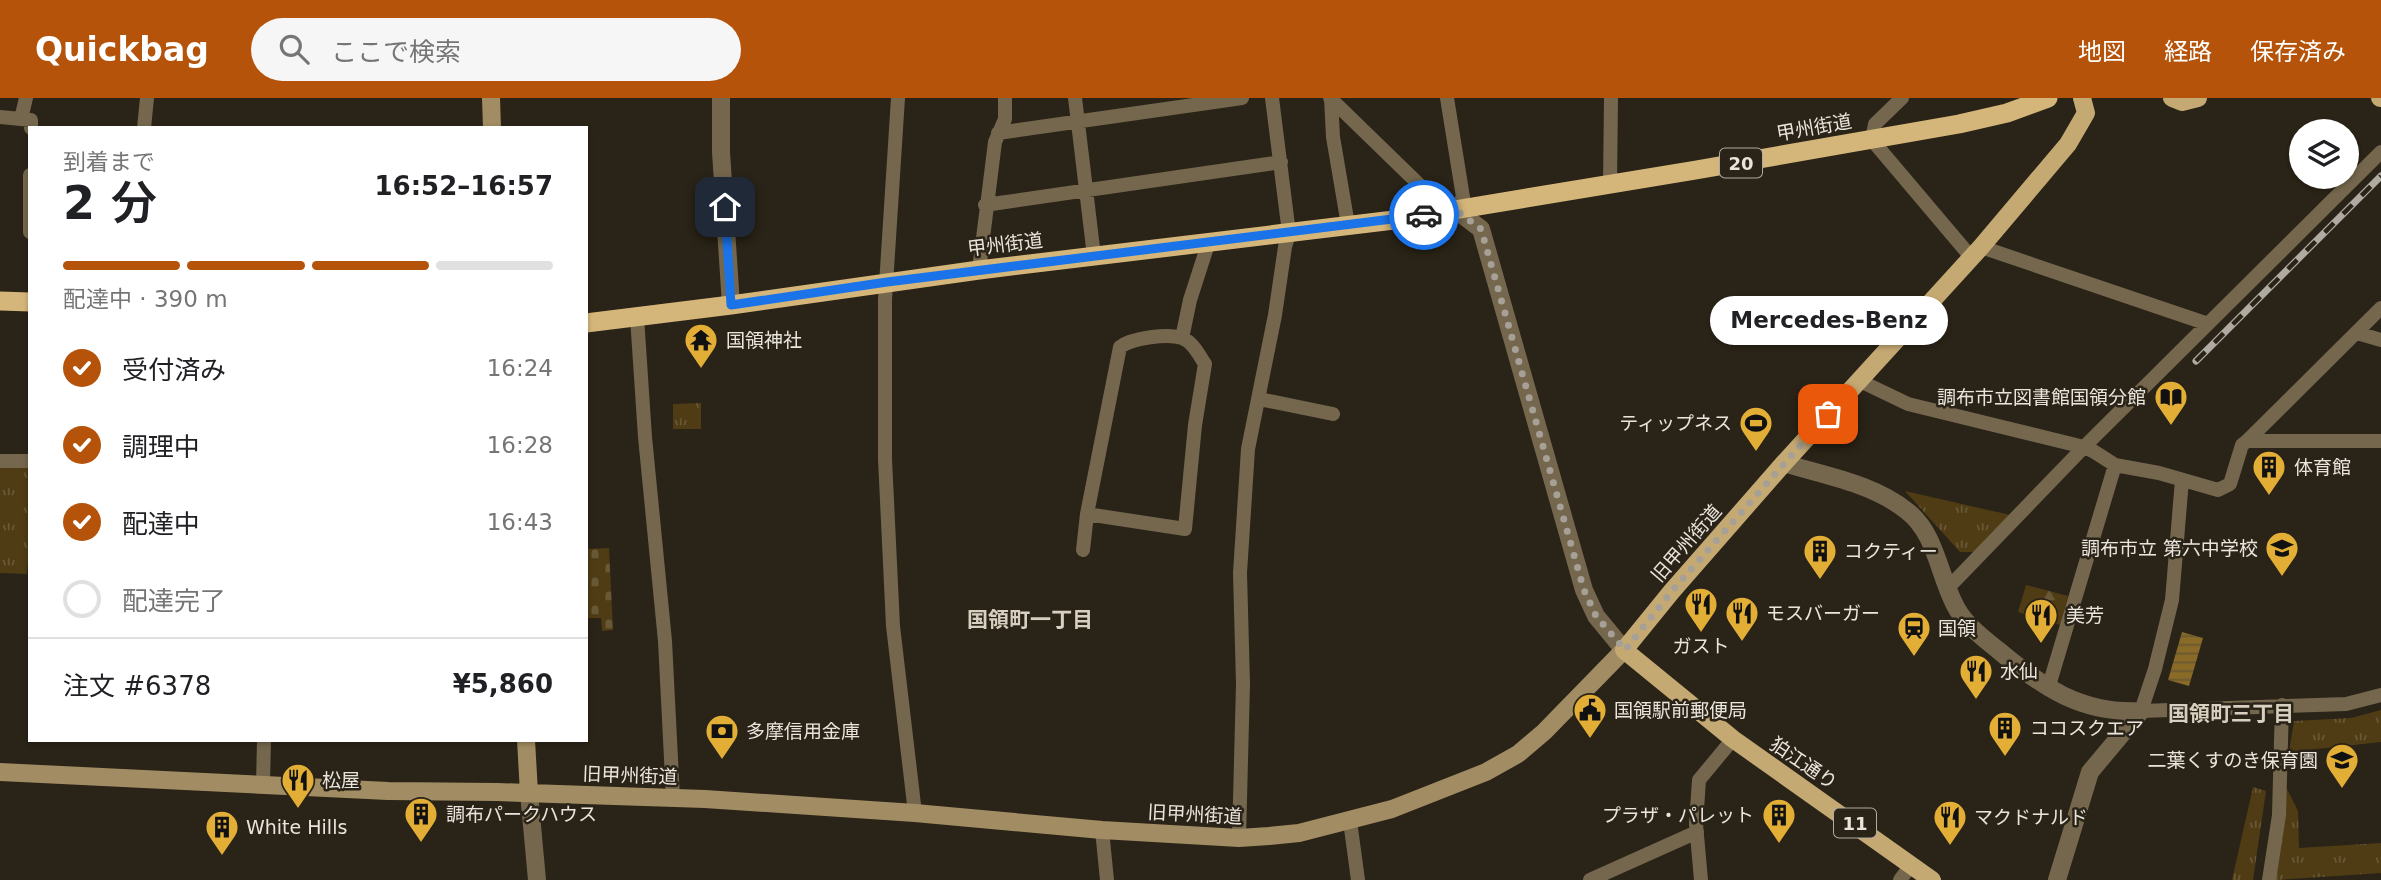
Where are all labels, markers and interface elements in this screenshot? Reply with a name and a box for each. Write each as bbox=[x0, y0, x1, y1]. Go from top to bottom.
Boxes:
search box bbox=[251, 18, 741, 81]
text: Quickbag bbox=[35, 30, 209, 69]
icon: search bbox=[275, 30, 313, 68]
text: ここで検索 bbox=[331, 37, 461, 67]
text: 地図 bbox=[2078, 38, 2126, 66]
text: 経路 bbox=[2164, 38, 2212, 66]
text: 保存済み bbox=[2250, 38, 2346, 66]
street label: 甲州街道 bbox=[1775, 110, 1853, 144]
map controls bbox=[2289, 119, 2359, 189]
button: layers bbox=[2289, 119, 2359, 189]
text: 到着まで bbox=[63, 149, 155, 175]
road number: 20 bbox=[1720, 149, 1762, 178]
text: 16:52–16:57 bbox=[374, 171, 553, 201]
text: 2 分 bbox=[63, 176, 157, 230]
pin bbox=[695, 177, 755, 237]
courier bbox=[1389, 180, 1459, 250]
icon: home bbox=[706, 188, 744, 226]
icon: car bbox=[1405, 196, 1443, 234]
street label: 甲州街道 bbox=[966, 228, 1044, 260]
text: 配達中 · 390 m bbox=[63, 286, 228, 312]
callout: Mercedes-Benz bbox=[1709, 295, 1947, 344]
text: Mercedes-Benz bbox=[1730, 307, 1928, 333]
temple icon: 国領神社 bbox=[682, 321, 720, 370]
place label: 国領神社 bbox=[726, 329, 802, 351]
icon: check bbox=[63, 349, 101, 387]
text: 受付済み bbox=[122, 355, 226, 385]
text: 16:24 bbox=[487, 355, 553, 381]
library icon: 調布市立図書館国領分館 bbox=[2152, 378, 2190, 427]
pin bbox=[1798, 384, 1858, 444]
place label: 調布市立図書館国領分館 bbox=[1937, 386, 2146, 408]
icon: bag bbox=[1809, 395, 1847, 433]
sports icon: ティップネス bbox=[1737, 404, 1775, 453]
place label: ティップネス bbox=[1619, 412, 1732, 434]
icon: check bbox=[63, 426, 101, 464]
text: 調理中 bbox=[122, 432, 200, 462]
text: 16:28 bbox=[487, 432, 553, 458]
building icon: 体育館 bbox=[2250, 448, 2288, 497]
place label: 体育館 bbox=[2294, 456, 2351, 478]
street label: 旧甲州街道 bbox=[1647, 500, 1725, 586]
icon: check bbox=[63, 503, 101, 541]
text: 配達中 bbox=[122, 509, 200, 539]
text: 16:43 bbox=[487, 509, 553, 535]
school or university icon: 調布市立 第六中学校 bbox=[2263, 529, 2301, 578]
building icon: コクティー bbox=[1801, 532, 1839, 581]
place label: 調布市立 第六中学校 bbox=[2081, 537, 2258, 559]
place label: コクティー bbox=[1844, 540, 1938, 562]
restaurant icon: ガスト bbox=[1682, 585, 1720, 634]
text: 配達完了 bbox=[122, 586, 226, 616]
restaurant icon: モスバーガー bbox=[1723, 594, 1761, 643]
restaurant icon: 美芳 bbox=[2022, 596, 2060, 645]
place label: モスバーガー bbox=[1766, 602, 1880, 624]
place label: 美芳 bbox=[2066, 604, 2104, 626]
district label: 国領町一丁目 bbox=[967, 608, 1093, 632]
station icon: 国領 bbox=[1895, 609, 1933, 658]
place label: 国領 bbox=[1938, 617, 1976, 639]
place label: ガスト bbox=[1672, 635, 1730, 657]
restaurant icon: 水仙 bbox=[1957, 652, 1995, 701]
place label: 水仙 bbox=[2000, 660, 2038, 682]
text: ¥5,860 bbox=[453, 669, 553, 699]
text: 注文 #6378 bbox=[63, 671, 211, 701]
public building icon: 国領駅前郵便局 bbox=[1571, 691, 1609, 740]
place label: 国領駅前郵便局 bbox=[1614, 699, 1747, 721]
district label: 国領町三丁目 bbox=[2168, 702, 2294, 726]
building icon: ココスクエア bbox=[1986, 709, 2024, 758]
bank icon: 多摩信用金庫 bbox=[703, 712, 741, 761]
place label: ココスクエア bbox=[2030, 717, 2144, 739]
place label: 多摩信用金庫 bbox=[746, 720, 860, 742]
street label: 狛江通り bbox=[1766, 733, 1842, 793]
school or university icon: 二葉くすのき保育園 bbox=[2323, 741, 2361, 790]
place label: 二葉くすのき保育園 bbox=[2148, 749, 2318, 771]
restaurant icon: 松屋 bbox=[279, 761, 317, 810]
street label: 旧甲州街道 bbox=[582, 762, 678, 788]
place label: 松屋 bbox=[322, 769, 360, 791]
building icon: 調布パークハウス bbox=[402, 795, 440, 844]
building icon: プラザ・パレット bbox=[1760, 796, 1798, 845]
restaurant icon: マクドナルド bbox=[1931, 798, 1969, 847]
street label: 旧甲州街道 bbox=[1147, 801, 1243, 827]
place label: 調布パークハウス bbox=[446, 803, 597, 825]
place label: プラザ・パレット bbox=[1602, 804, 1754, 826]
place label: マクドナルド bbox=[1974, 806, 2088, 828]
building icon: White Hills bbox=[203, 808, 241, 857]
road number: 11 bbox=[1834, 808, 1876, 838]
place label: White Hills bbox=[246, 816, 347, 838]

